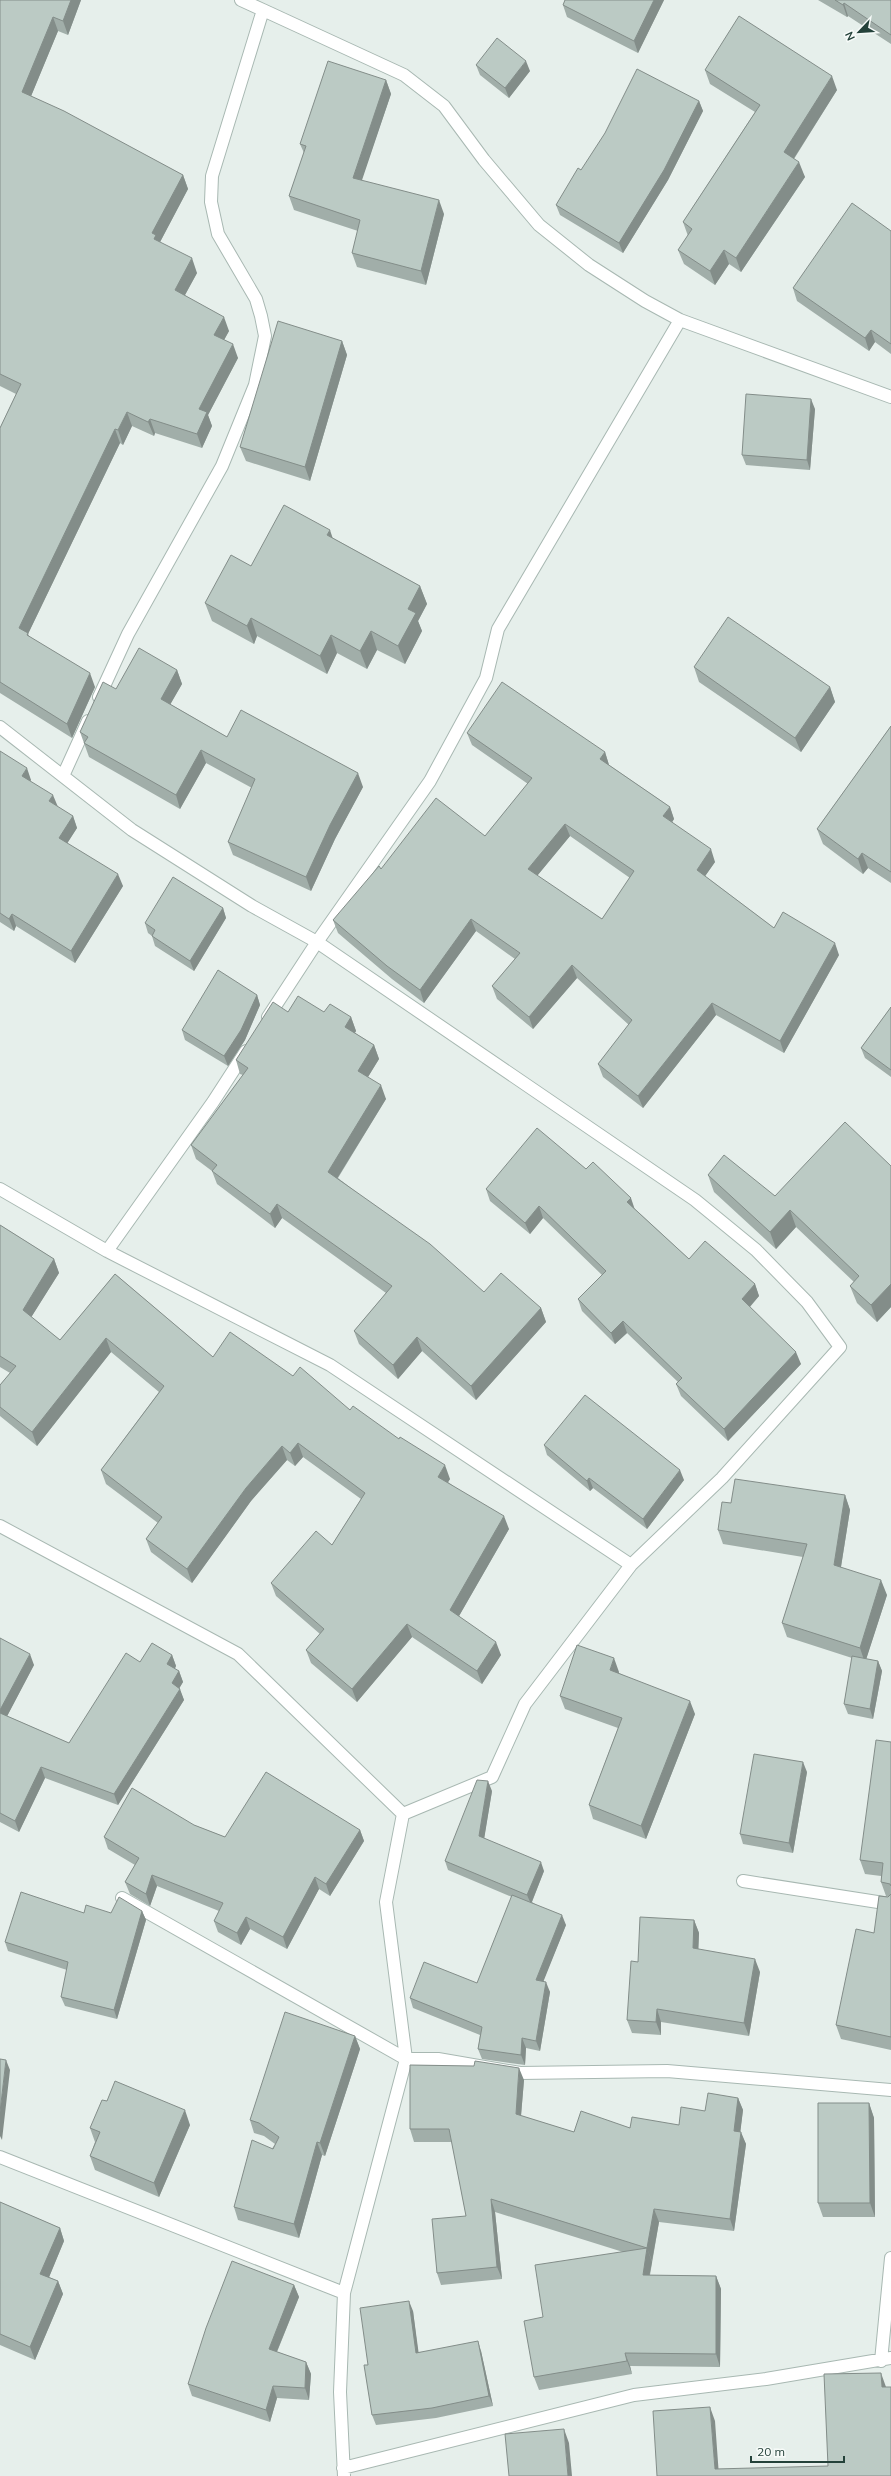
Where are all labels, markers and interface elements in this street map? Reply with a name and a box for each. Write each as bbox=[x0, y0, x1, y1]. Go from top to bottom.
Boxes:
north arrow bbox=[839, 12, 879, 52]
text: N bbox=[842, 30, 858, 43]
scale bar bbox=[751, 2438, 844, 2464]
text: 20 m bbox=[757, 2444, 785, 2459]

